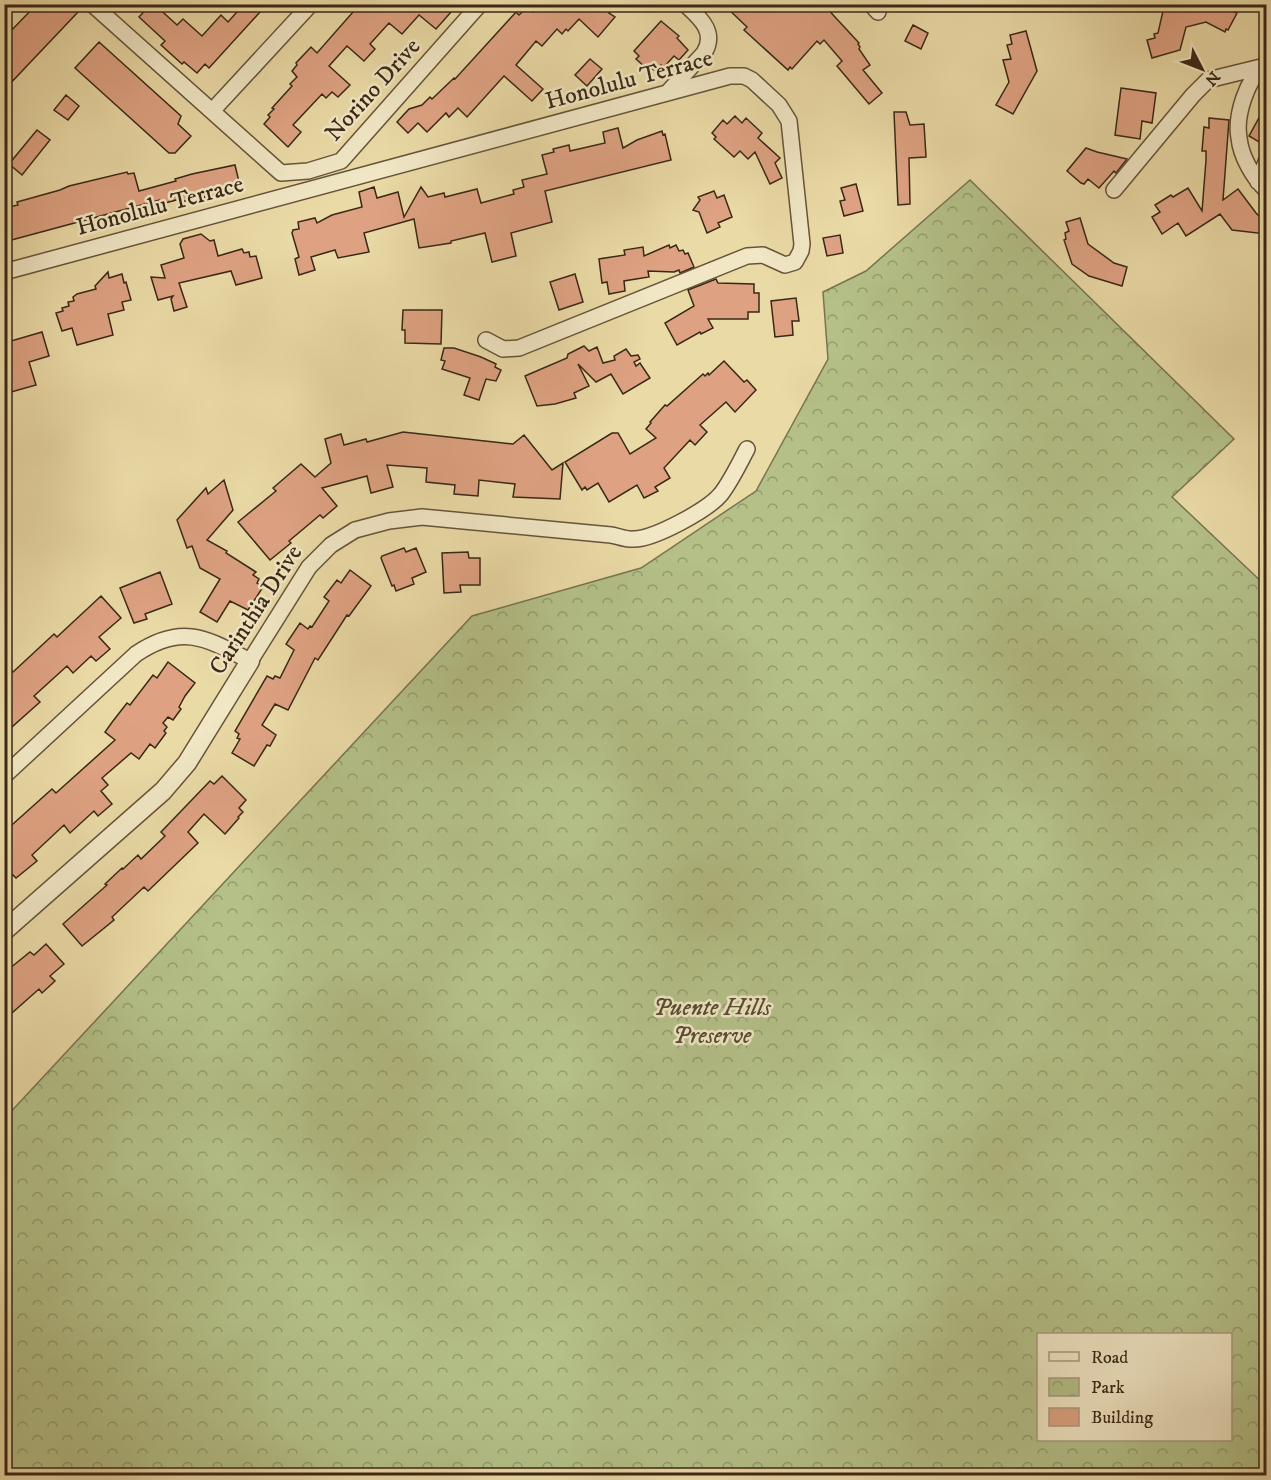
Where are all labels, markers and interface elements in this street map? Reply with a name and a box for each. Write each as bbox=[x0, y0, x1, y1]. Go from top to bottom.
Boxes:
street label: Norino Drive bbox=[319, 32, 427, 148]
north arrow bbox=[1172, 39, 1232, 99]
street label: Honolulu Terrace bbox=[542, 43, 716, 117]
text: N bbox=[1201, 67, 1224, 90]
street label: Honolulu Terrace bbox=[73, 169, 247, 243]
street label: Carinthia Drive bbox=[203, 539, 309, 681]
park label: Puente Hills Preserve bbox=[653, 993, 772, 1051]
legend bbox=[1037, 1333, 1232, 1441]
text: Road bbox=[1091, 1347, 1128, 1369]
text: Park bbox=[1091, 1377, 1125, 1399]
text: Building bbox=[1091, 1407, 1153, 1429]

